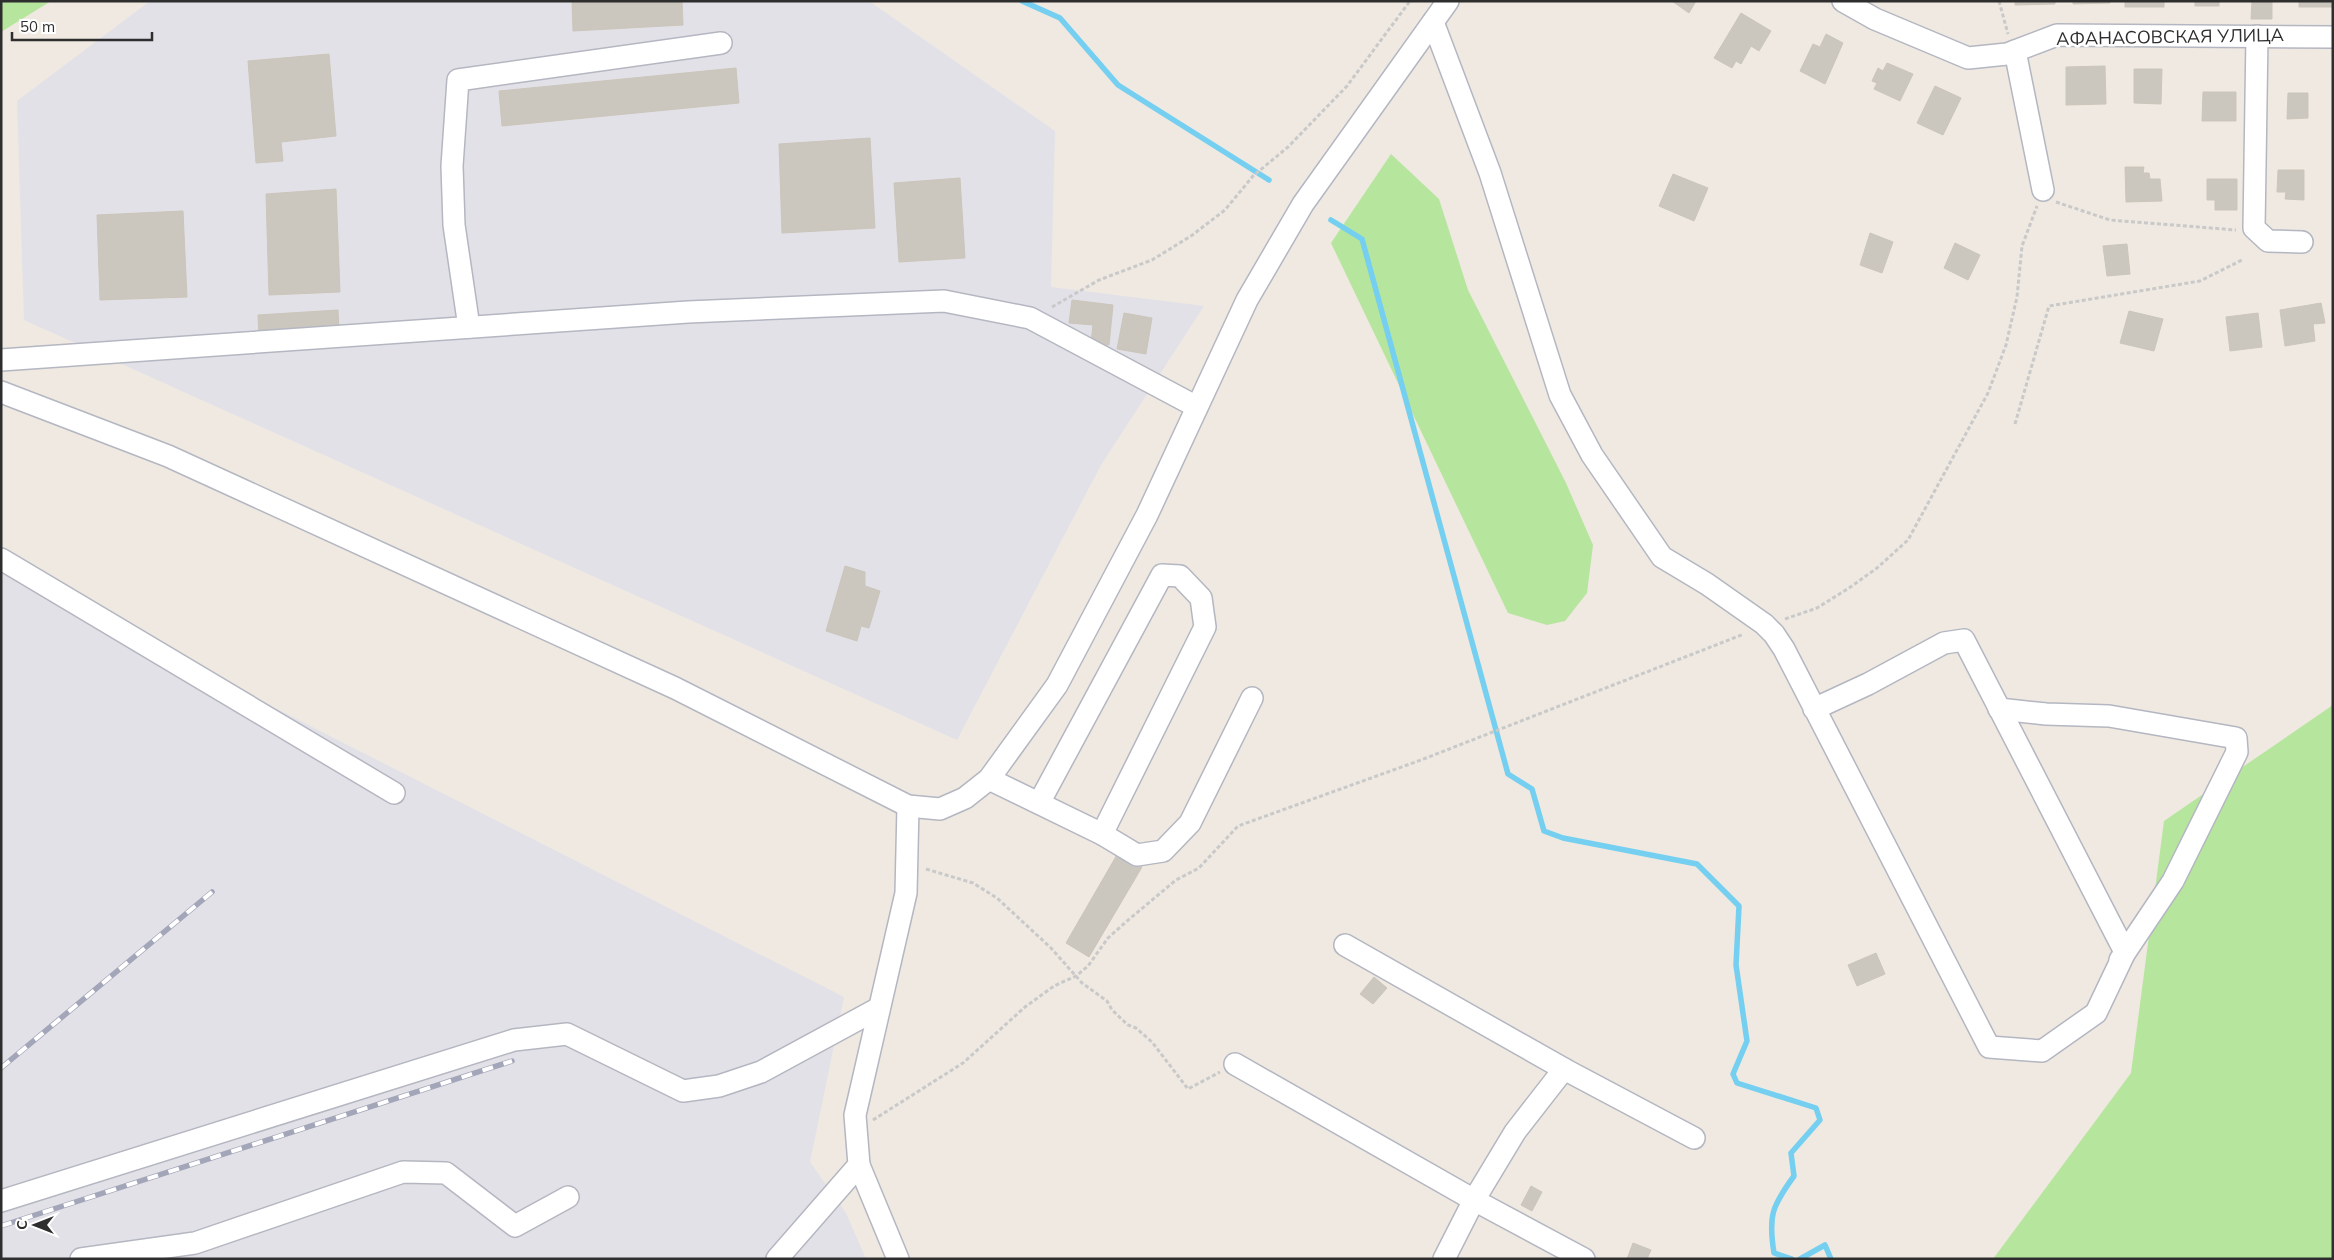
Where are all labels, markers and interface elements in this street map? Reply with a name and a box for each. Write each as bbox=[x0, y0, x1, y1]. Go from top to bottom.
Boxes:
scale bar bbox=[12, 10, 152, 42]
text: 50 m bbox=[20, 17, 55, 36]
street label: АФАНАСОВСКАЯ УЛИЦА bbox=[2056, 23, 2284, 50]
north arrow bbox=[10, 1200, 60, 1250]
text: С bbox=[13, 1220, 31, 1230]

